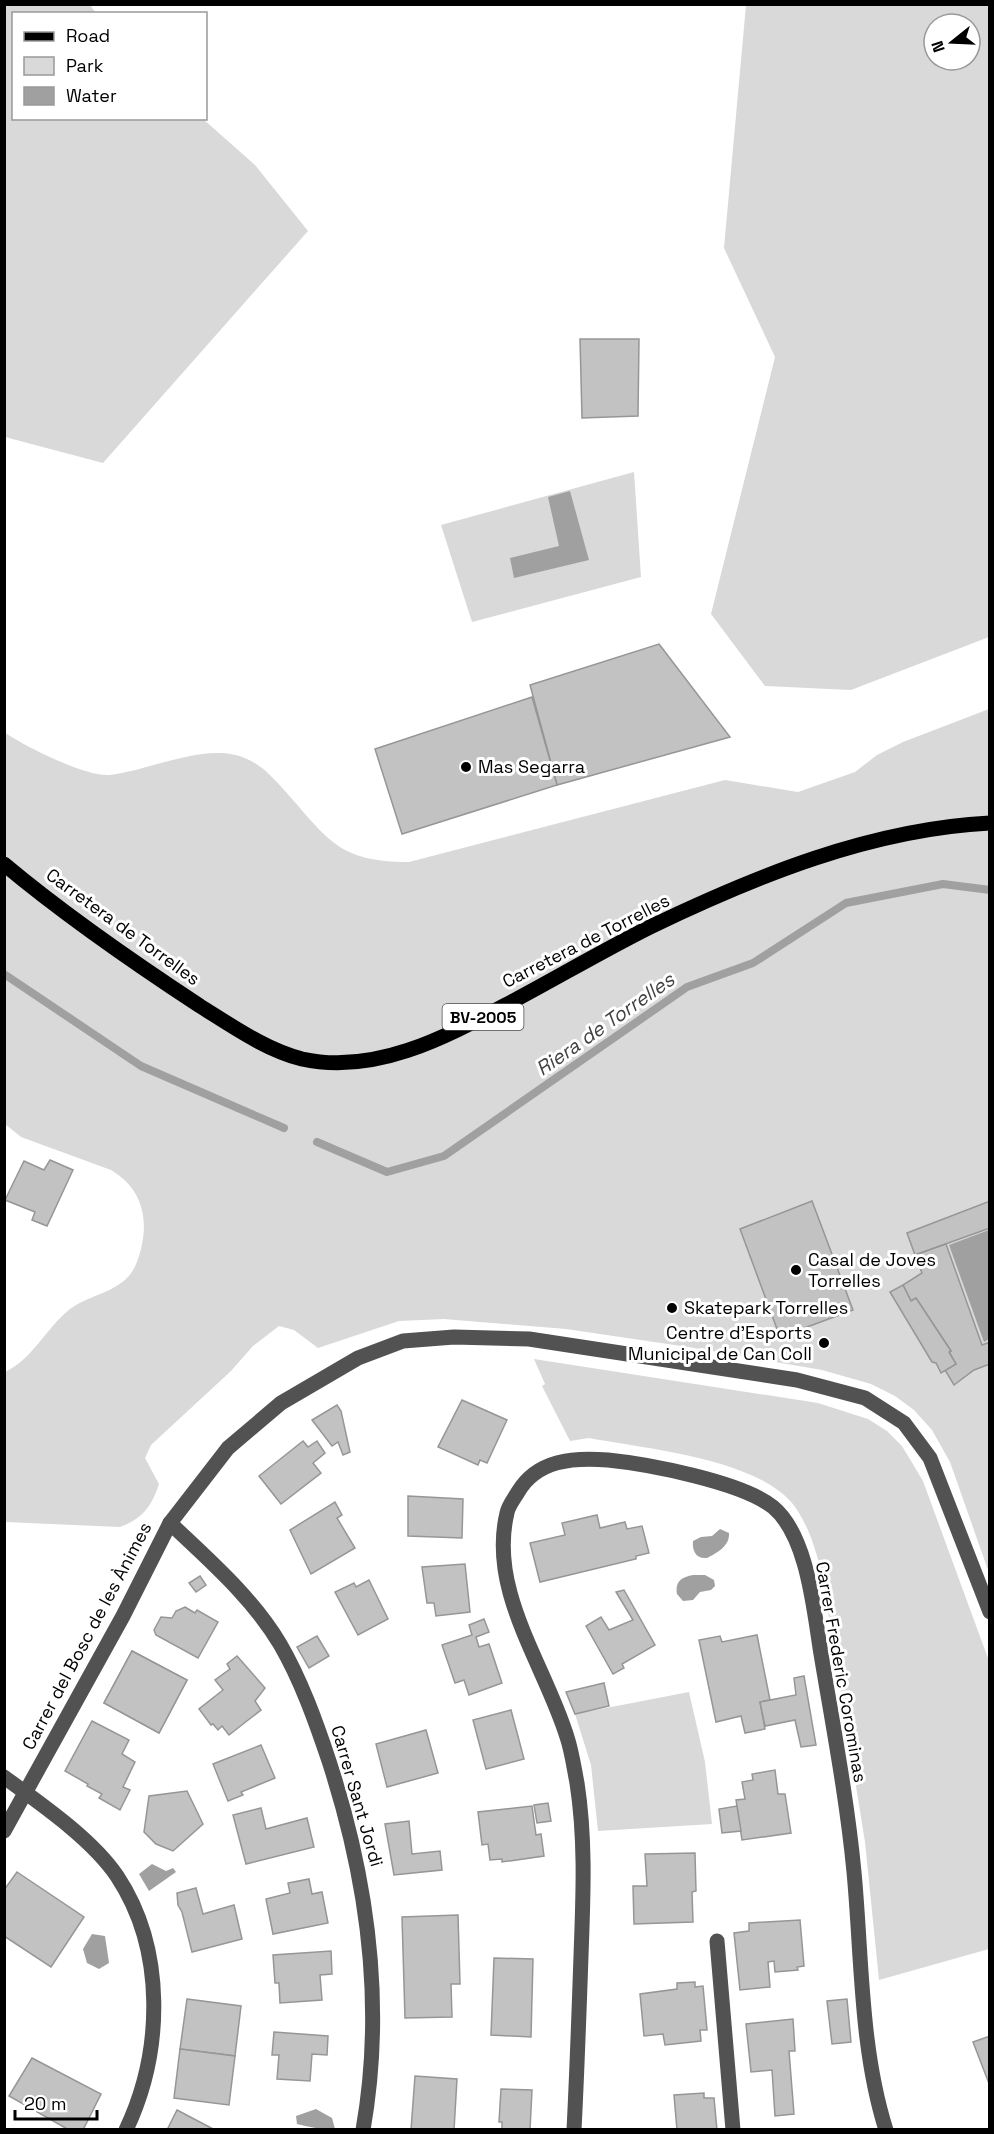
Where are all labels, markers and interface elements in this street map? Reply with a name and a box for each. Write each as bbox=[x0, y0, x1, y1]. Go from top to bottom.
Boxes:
legend bbox=[12, 12, 207, 120]
north arrow bbox=[922, 12, 982, 72]
text: Road bbox=[66, 24, 110, 47]
text: N bbox=[927, 38, 950, 55]
text: Park bbox=[66, 54, 104, 77]
text: Water bbox=[66, 84, 117, 107]
place label: Mas Segarra bbox=[478, 755, 585, 778]
marker: Mas Segarra bbox=[459, 760, 473, 774]
street label: Carretera de Torrelles bbox=[42, 863, 205, 990]
street label: Carretera de Torrelles bbox=[498, 888, 673, 993]
water label: Riera de Torrelles bbox=[531, 966, 681, 1082]
road number: BV-2005 bbox=[442, 1004, 524, 1030]
place label: Casal de Joves Torrelles bbox=[808, 1248, 936, 1292]
marker: Casal de Joves Torrelles bbox=[789, 1263, 803, 1277]
place label: Skatepark Torrelles bbox=[684, 1296, 848, 1319]
marker: Skatepark Torrelles bbox=[665, 1301, 679, 1315]
place label: Centre d'Esports Municipal de Can Coll bbox=[628, 1321, 812, 1365]
marker: Centre d'Esports Municipal de Can Coll bbox=[817, 1336, 831, 1350]
street label: Carrer del Bosc de les Ànimes bbox=[17, 1518, 156, 1754]
street label: Carrer Frederic Corominas bbox=[811, 1560, 872, 1784]
street label: Carrer Sant Jordi bbox=[326, 1722, 389, 1869]
scale bar bbox=[15, 2083, 98, 2121]
text: 20 m bbox=[24, 2092, 67, 2115]

